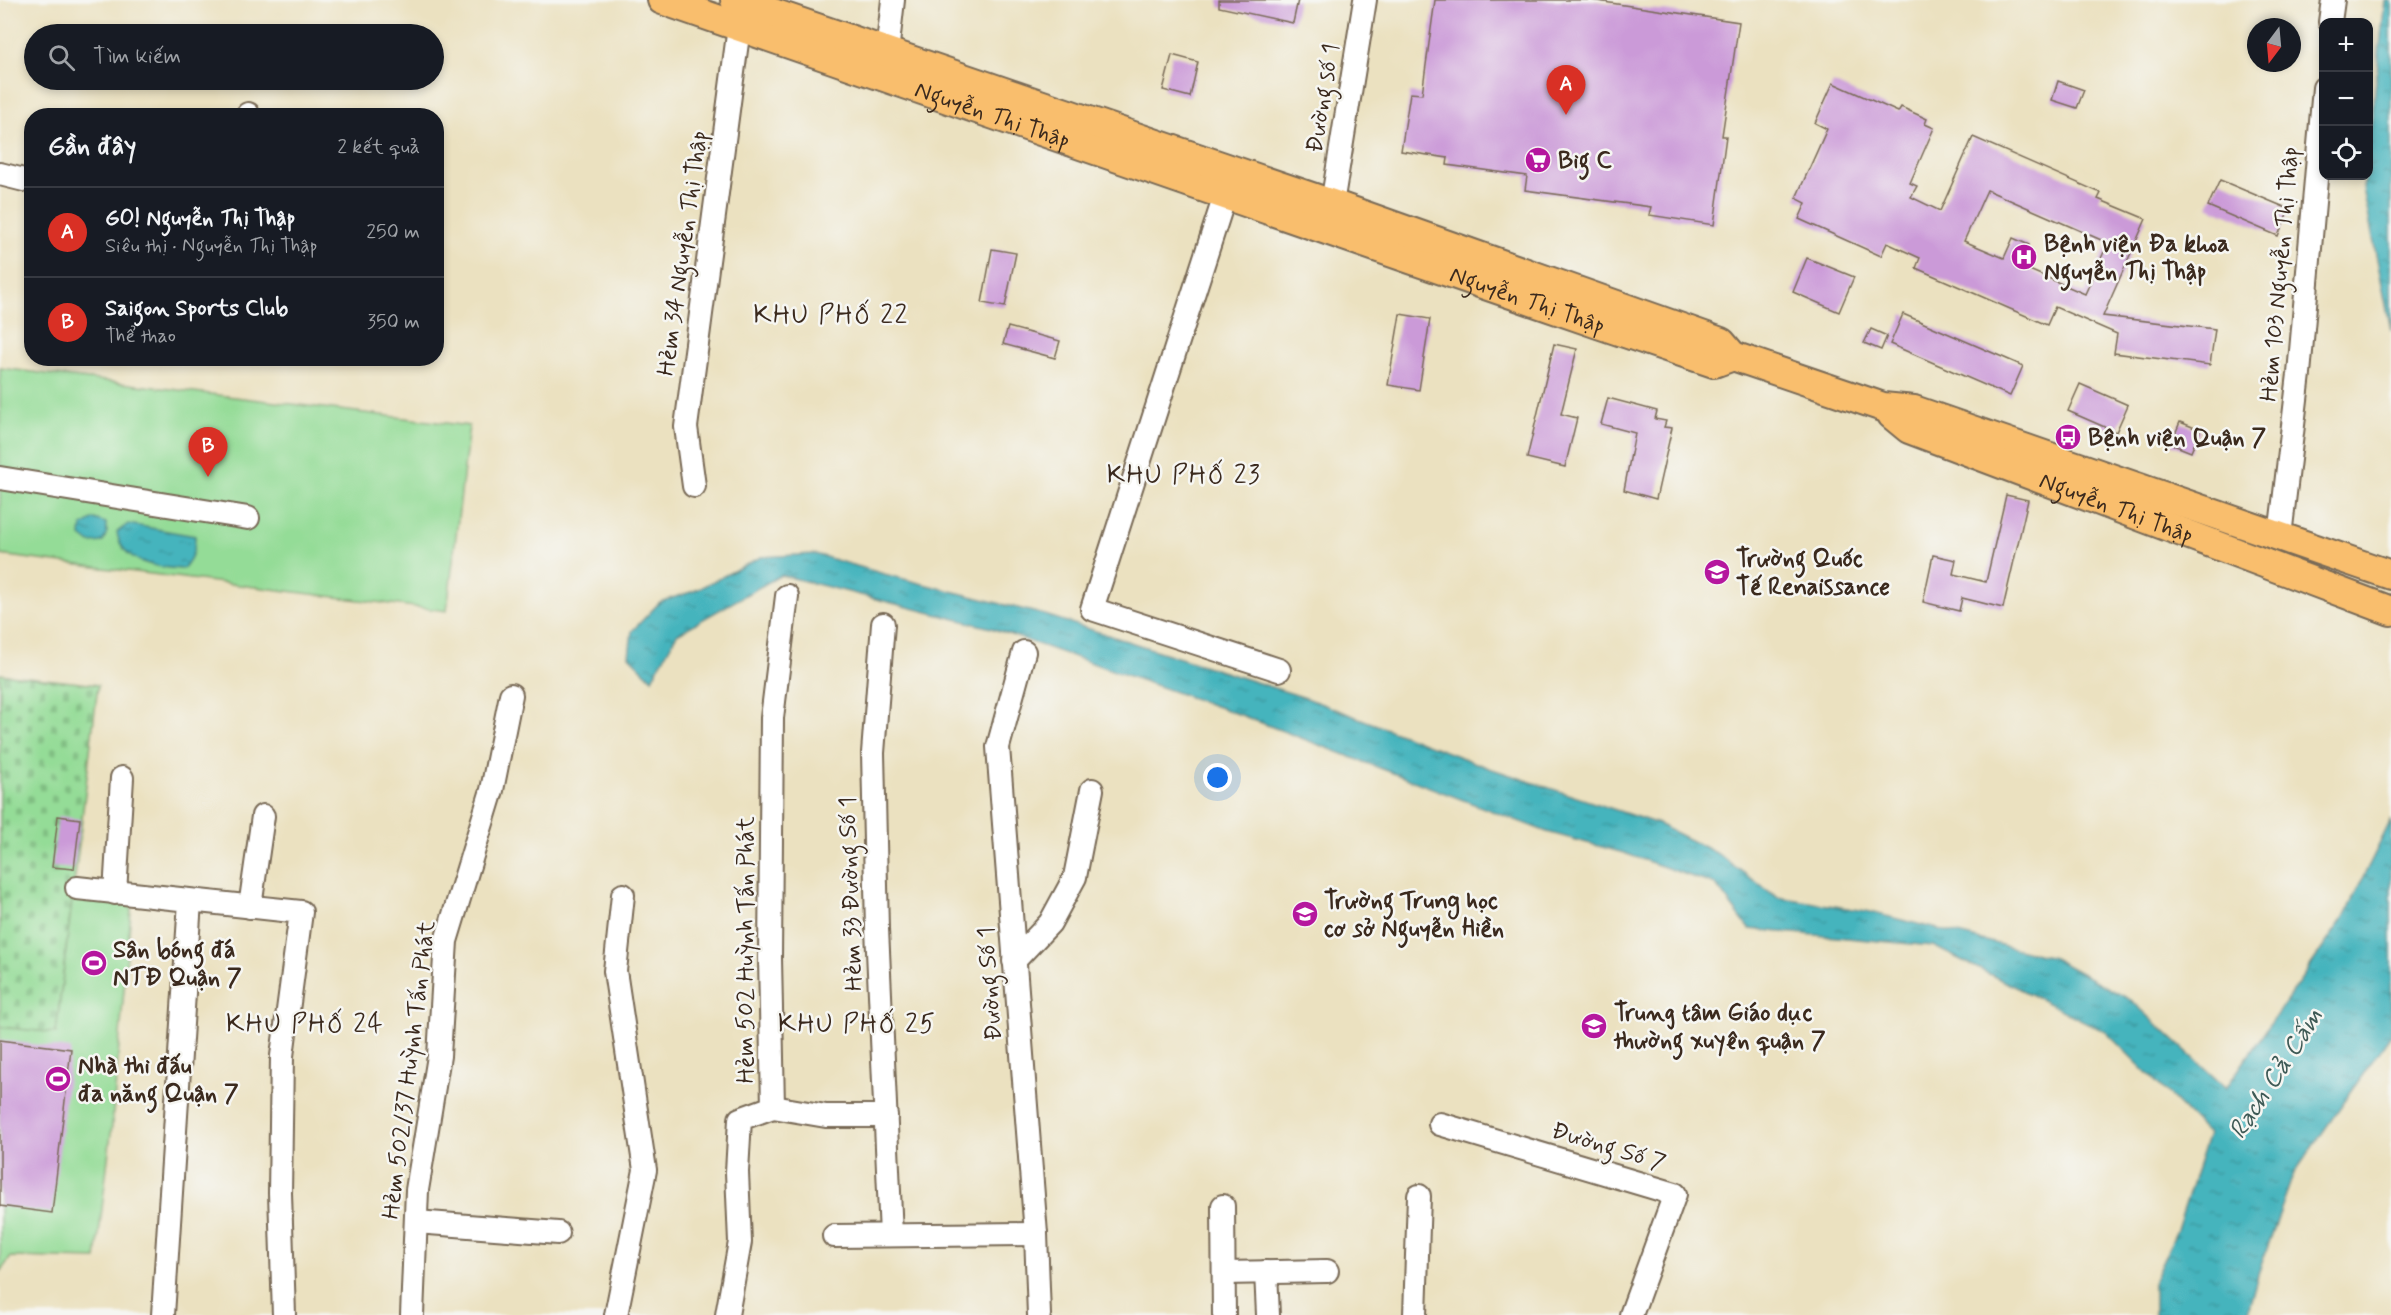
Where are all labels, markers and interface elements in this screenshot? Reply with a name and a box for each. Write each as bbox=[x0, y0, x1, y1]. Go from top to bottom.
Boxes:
north arrow bbox=[2247, 18, 2301, 72]
map controls bbox=[2319, 18, 2373, 180]
button: + bbox=[2319, 18, 2373, 72]
search box bbox=[24, 24, 444, 90]
icon: search bbox=[45, 41, 78, 74]
street label: Đường số 1 bbox=[1300, 42, 1350, 155]
text: Tìm kiếm bbox=[93, 43, 181, 71]
pin: A bbox=[1546, 66, 1586, 115]
button: − bbox=[2319, 72, 2373, 126]
street label: Nguyễn Thị Thập bbox=[910, 75, 1074, 157]
button: locate bbox=[2319, 126, 2373, 180]
street label: Hẻm 34 Nguyễn Thị Thập bbox=[651, 129, 719, 378]
text: Gần đây bbox=[48, 130, 136, 164]
text: 2 kết quả bbox=[337, 134, 420, 161]
supermarket icon: Big C bbox=[1523, 145, 1553, 175]
street label: Hẻm 103 Nguyễn Thị Thập bbox=[2254, 145, 2310, 403]
place label: Big C bbox=[1558, 146, 1612, 180]
text: GO! Nguyễn Thị Thập bbox=[105, 205, 295, 233]
text: A bbox=[61, 219, 74, 246]
text: 250 m bbox=[366, 219, 420, 246]
place label: Bệnh viện Đa khoa Nguyễn Thị Thập bbox=[2044, 229, 2230, 291]
text: Siêu thị · Nguyễn Thị Thập bbox=[105, 233, 318, 260]
hospital icon: Bệnh viện Đa khoa Nguyễn Thị Thập bbox=[2009, 242, 2039, 272]
street label: Nguyễn Thị Thập bbox=[1445, 260, 1609, 342]
text: Saigon Sports Club bbox=[105, 295, 288, 323]
district label: KHU PHỐ 22 bbox=[753, 299, 909, 333]
text: B bbox=[61, 309, 74, 336]
text: 350 m bbox=[367, 309, 420, 336]
text: Thể thao bbox=[105, 323, 176, 350]
bus stop icon: Bệnh viện Quận 7 bbox=[2053, 422, 2083, 452]
place label: Bệnh viện Quận 7 bbox=[2088, 423, 2267, 454]
pin: B bbox=[188, 428, 228, 477]
district label: KHU PHỐ 23 bbox=[1107, 459, 1261, 493]
street label: Nguyễn Thị Thập bbox=[2035, 466, 2198, 552]
place label: Trường Quốc Tế Renaissance bbox=[1736, 544, 1890, 603]
school or university icon: Trường Quốc Tế Renaissance bbox=[1702, 557, 1732, 587]
your location bbox=[1203, 763, 1232, 792]
street label: Hẻm 33 Đường Số 1 bbox=[833, 796, 873, 992]
street label: Hẻm 502 Huỳnh Tấn Phát bbox=[731, 816, 762, 1084]
place label: Trường Trung học cơ sở Nguyễn Hiền bbox=[1324, 886, 1504, 948]
school or university icon: Trường Trung học cơ sở Nguyễn Hiền bbox=[1290, 899, 1320, 929]
street label: Hẻm 502/37 Huỳnh Tấn Phát bbox=[376, 919, 443, 1221]
street label: Đường Số 1 bbox=[971, 926, 1013, 1042]
place label: Sân bóng đá NTĐ Quận 7 bbox=[113, 935, 242, 994]
sports icon: Sân bóng đá NTĐ Quận 7 bbox=[79, 948, 109, 978]
place label: Trung tâm Giáo dục thường xuyên quận 7 bbox=[1613, 998, 1826, 1060]
water label: Rạch Cả Cấm bbox=[2222, 1002, 2332, 1146]
district label: KHU PHỐ 24 bbox=[226, 1008, 384, 1042]
district label: KHU PHỐ 25 bbox=[778, 1008, 936, 1042]
school or university icon: Trung tâm Giáo dục thường xuyên quận 7 bbox=[1579, 1011, 1609, 1041]
place label: Nhà thi đấu đa năng Quận 7 bbox=[78, 1051, 239, 1113]
sports icon: Nhà thi đấu đa năng Quận 7 bbox=[43, 1064, 73, 1094]
street label: Đường Số 7 bbox=[1547, 1115, 1669, 1182]

